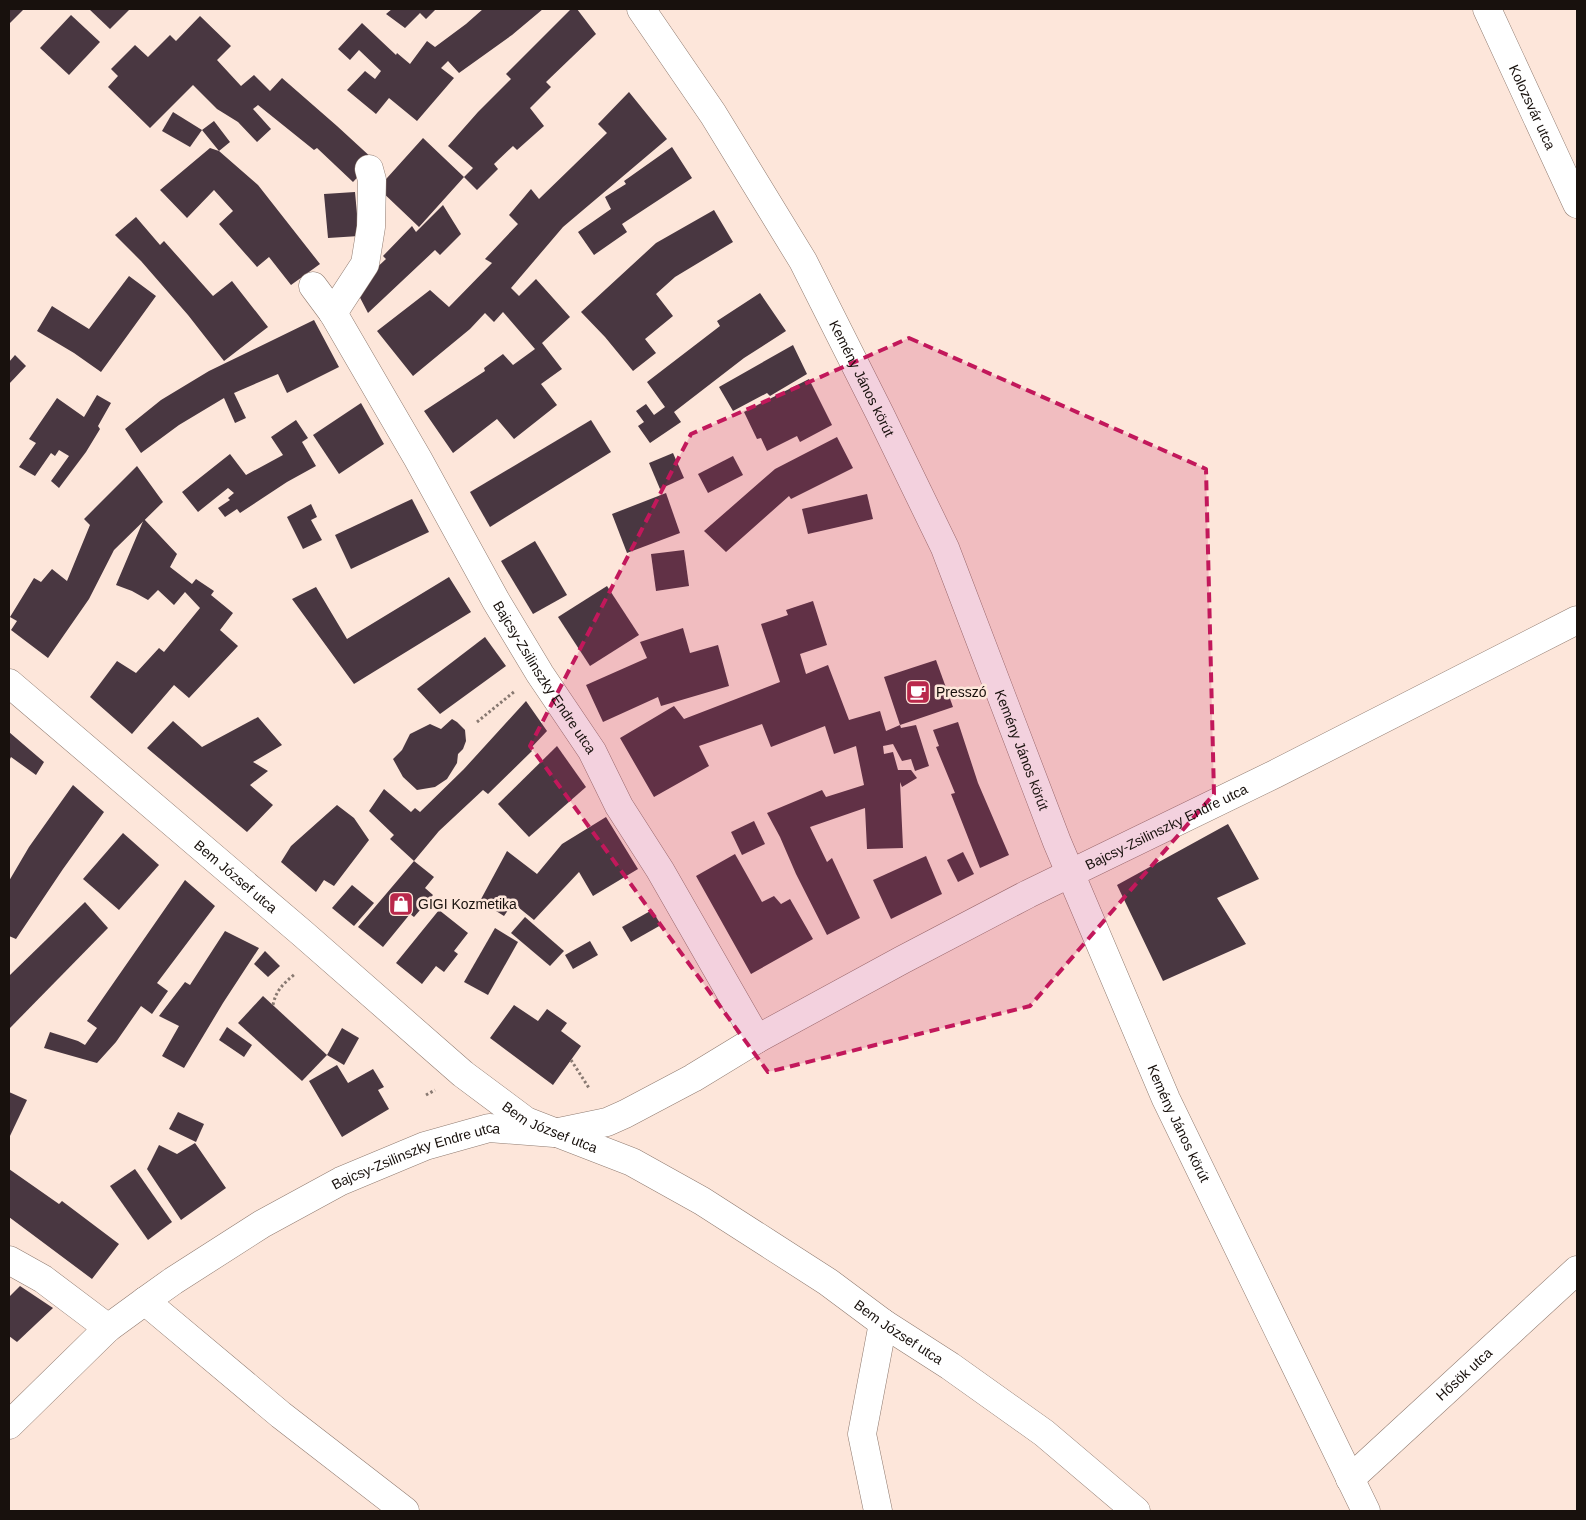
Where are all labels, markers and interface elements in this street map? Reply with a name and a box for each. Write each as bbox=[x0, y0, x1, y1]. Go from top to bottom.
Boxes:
street label: Kolozsvár utca bbox=[1506, 62, 1559, 152]
street label: Kemény János körút bbox=[826, 318, 898, 439]
street label: Bajcsy-Zsilinszky Endre utca bbox=[490, 598, 600, 757]
cafe icon: Presszó bbox=[905, 679, 931, 705]
place label: Presszó bbox=[936, 684, 987, 700]
street label: Kemény János körút bbox=[992, 687, 1052, 813]
street label: Bajcsy-Zsilinszky Endre utca bbox=[1083, 781, 1250, 873]
street label: Bem József utca bbox=[191, 837, 280, 916]
shop icon: GIGI Kozmetika bbox=[388, 891, 414, 917]
place label: GIGI Kozmetika bbox=[418, 896, 517, 912]
street label: Kemény János körút bbox=[1144, 1062, 1213, 1185]
street label: Bem József utca bbox=[499, 1098, 600, 1156]
street label: Bajcsy-Zsilinszky Endre utca bbox=[329, 1119, 501, 1193]
street label: Bem József utca bbox=[851, 1296, 946, 1368]
street label: Hősök utca bbox=[1433, 1344, 1495, 1404]

